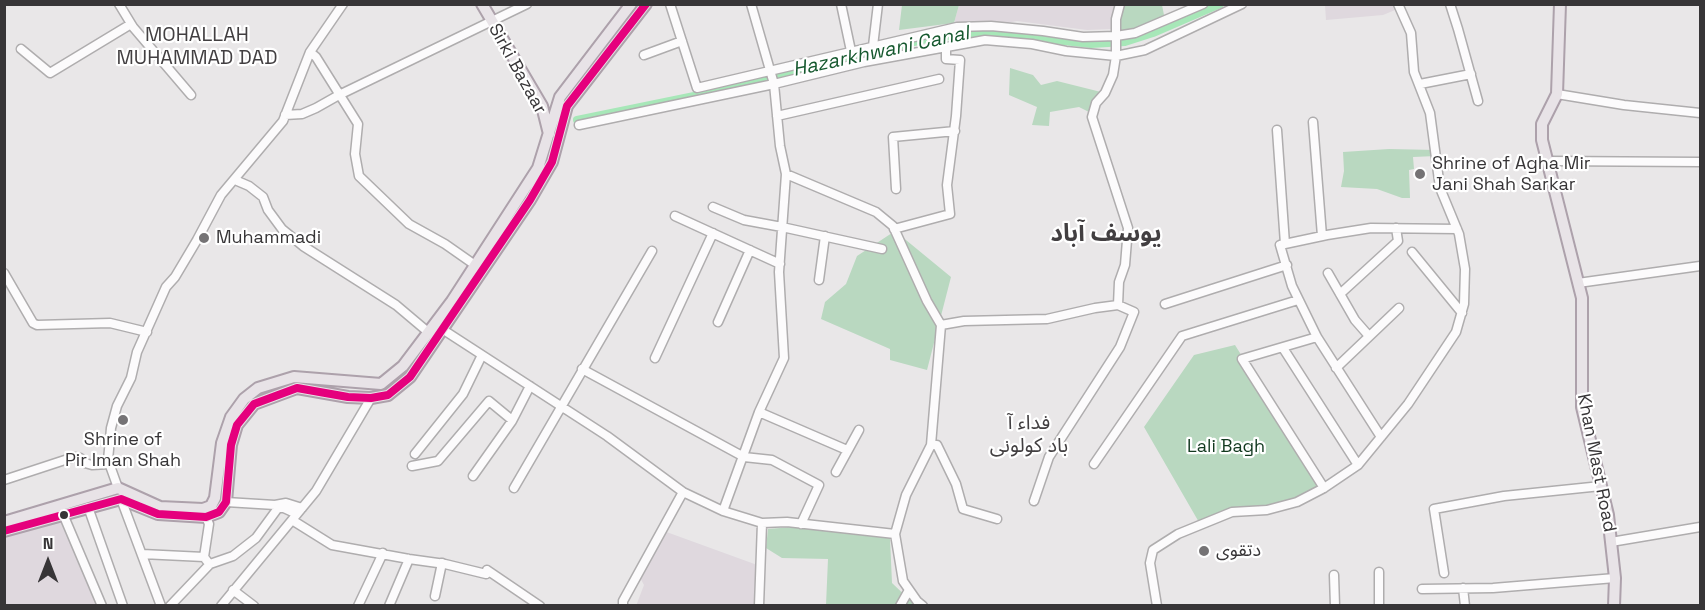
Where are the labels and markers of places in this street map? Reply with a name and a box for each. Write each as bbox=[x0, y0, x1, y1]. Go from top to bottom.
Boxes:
place label: Shrine of Agha Mir Jani Shah Sarkar bbox=[1432, 153, 1591, 195]
marker: Shrine of Agha Mir Jani Shah Sarkar bbox=[1413, 167, 1427, 181]
place label: Muhammadi bbox=[216, 227, 321, 249]
marker: Muhammadi bbox=[197, 231, 211, 245]
marker: Shrine of Pir Iman Shah bbox=[116, 413, 130, 427]
place label: Shrine of Pir Iman Shah bbox=[65, 429, 181, 472]
unlabelled marker bbox=[58, 509, 70, 521]
place label: دتقوى bbox=[1216, 540, 1261, 562]
marker: دتقوى bbox=[1197, 544, 1211, 558]

